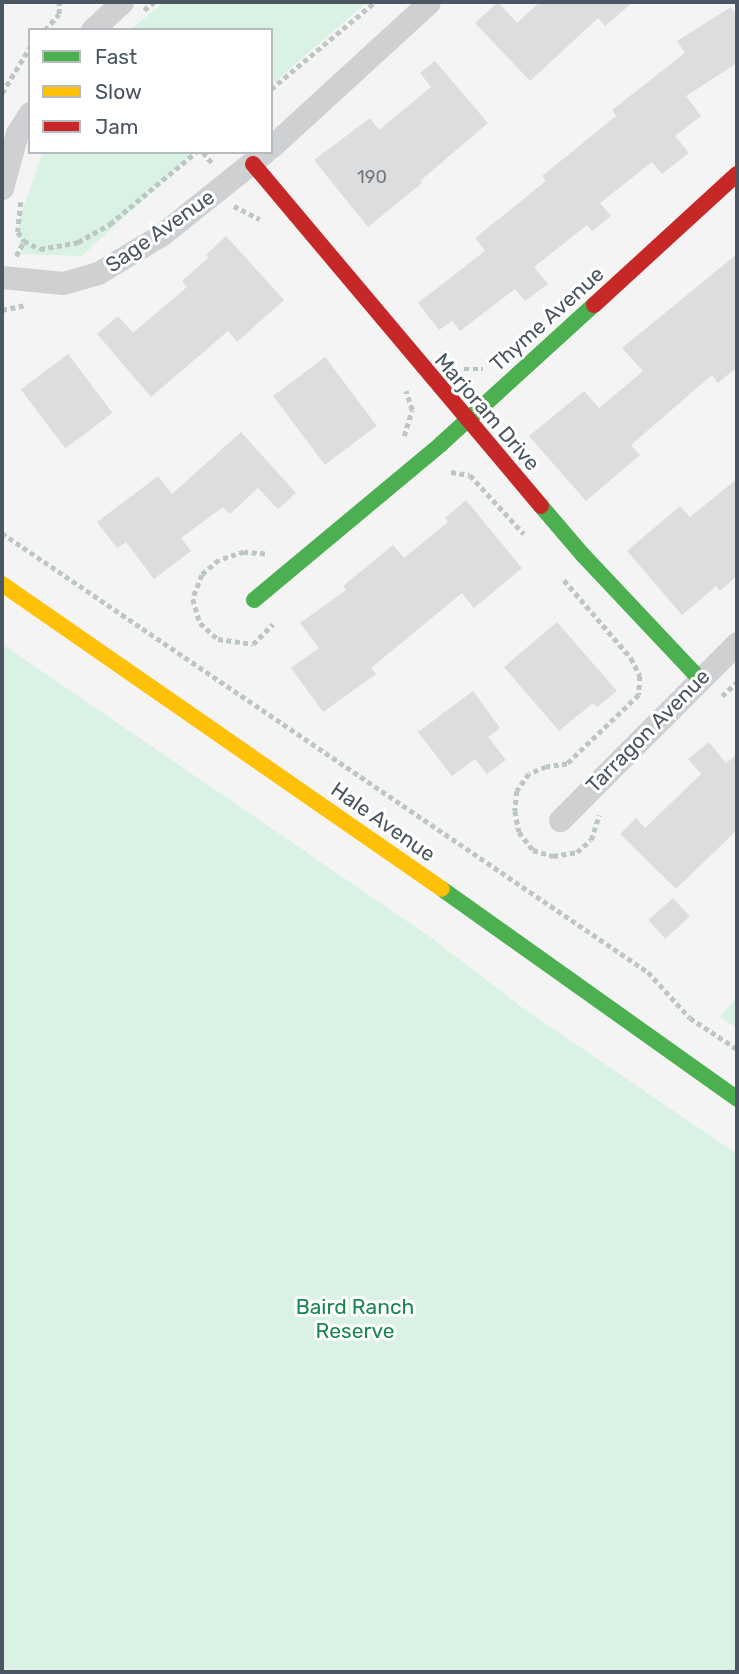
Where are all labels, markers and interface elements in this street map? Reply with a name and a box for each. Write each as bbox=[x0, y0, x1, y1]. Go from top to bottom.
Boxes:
legend bbox=[28, 28, 273, 154]
text: Fast bbox=[95, 44, 137, 69]
text: Slow bbox=[95, 79, 142, 104]
text: Jam bbox=[95, 114, 139, 139]
house number: 190 bbox=[357, 166, 387, 188]
street label: Sage Avenue bbox=[100, 184, 220, 278]
street label: Thyme Avenue bbox=[485, 261, 609, 377]
street label: Marjoram Drive bbox=[429, 348, 545, 476]
street label: Tarragon Avenue bbox=[581, 664, 715, 798]
street label: Hale Avenue bbox=[326, 777, 440, 867]
park label: Baird Ranch Reserve bbox=[296, 1294, 414, 1344]

